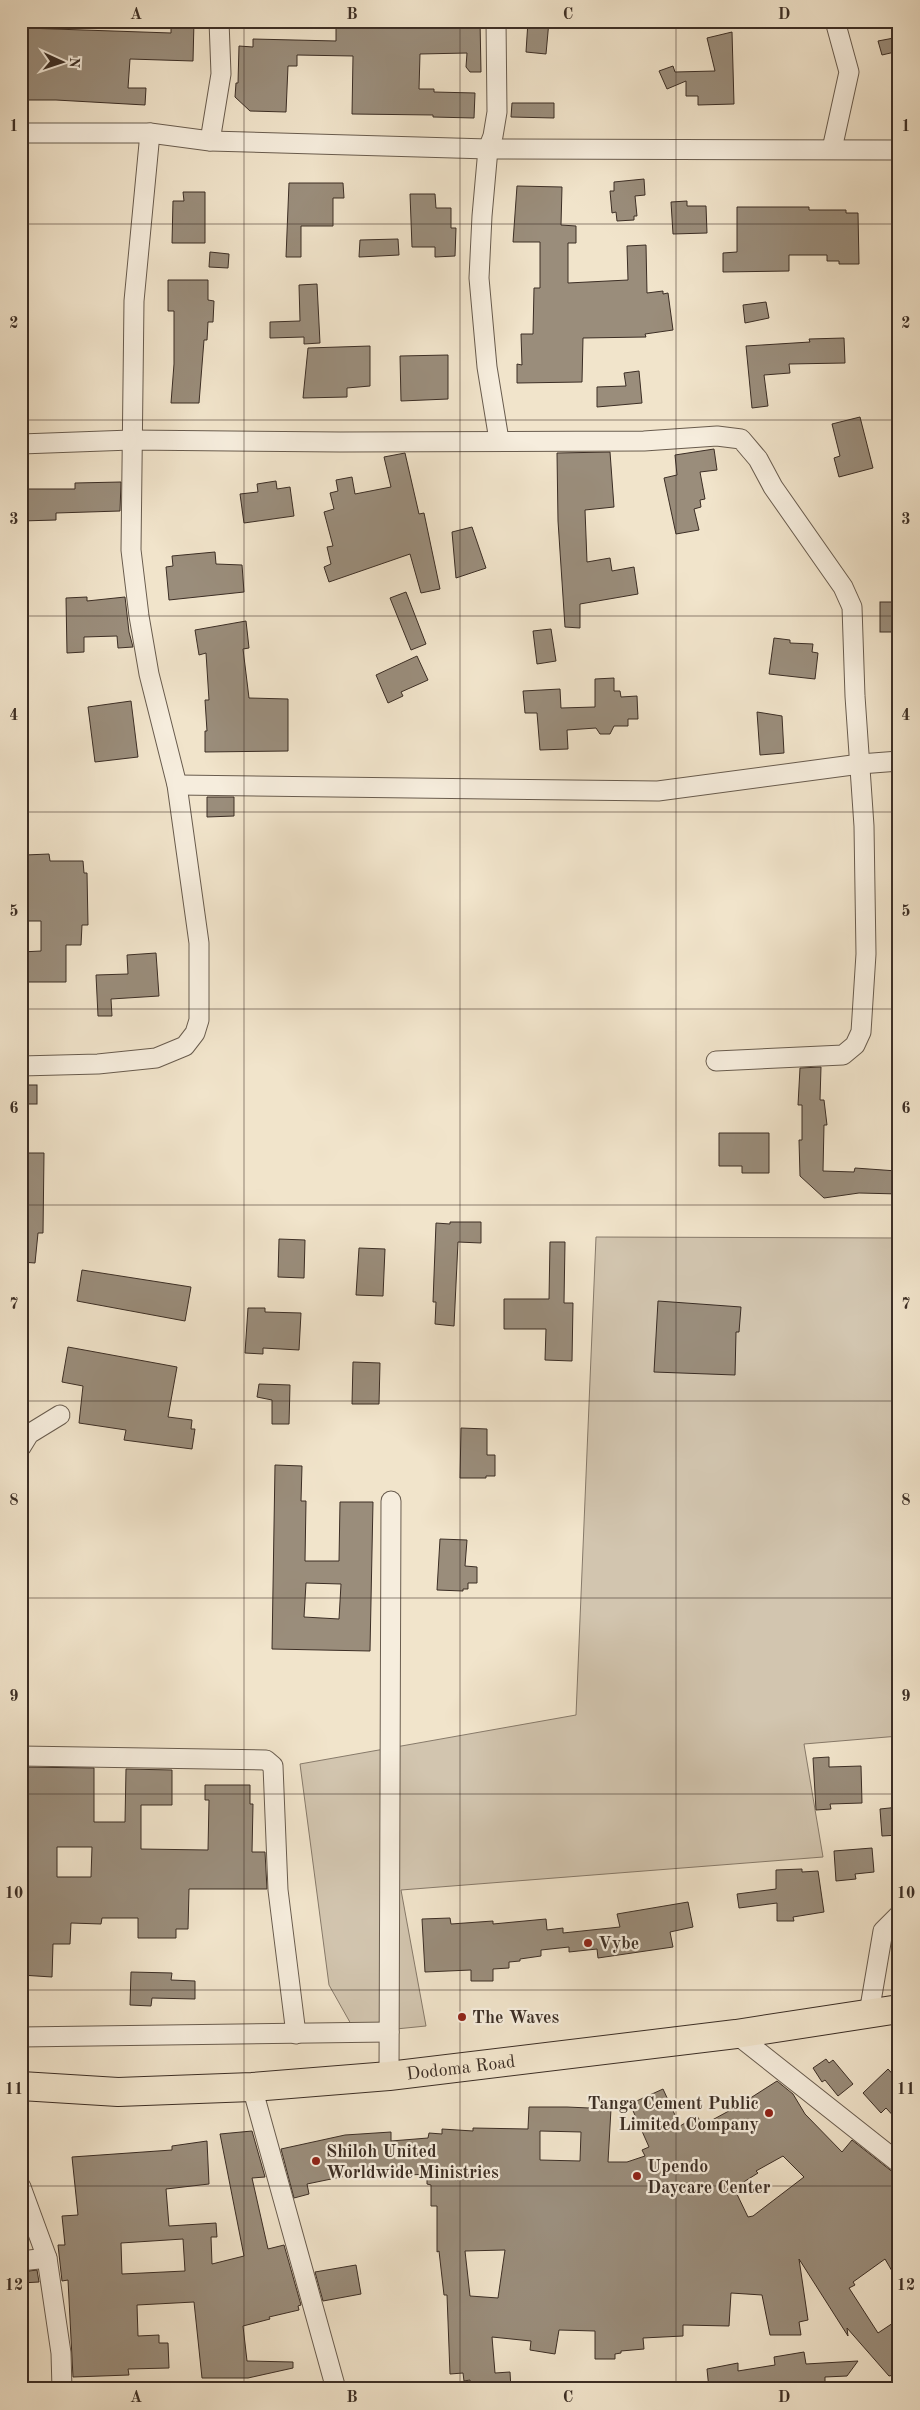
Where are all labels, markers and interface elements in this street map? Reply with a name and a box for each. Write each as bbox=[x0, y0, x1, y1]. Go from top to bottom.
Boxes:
text: A bbox=[130, 7, 142, 23]
text: B bbox=[346, 7, 358, 23]
text: C bbox=[563, 7, 573, 23]
text: D bbox=[778, 7, 790, 23]
north arrow bbox=[38, 38, 88, 88]
text: N bbox=[67, 57, 81, 69]
text: 1 bbox=[9, 119, 19, 135]
text: 1 bbox=[901, 119, 911, 135]
text: 2 bbox=[9, 316, 19, 332]
text: 2 bbox=[901, 316, 911, 332]
text: 3 bbox=[9, 512, 19, 528]
text: 3 bbox=[901, 512, 911, 528]
text: 4 bbox=[9, 708, 19, 724]
text: 4 bbox=[901, 708, 911, 724]
text: 5 bbox=[9, 904, 19, 920]
text: 5 bbox=[901, 904, 911, 920]
text: 6 bbox=[9, 1101, 19, 1117]
text: 6 bbox=[901, 1101, 911, 1117]
text: 7 bbox=[9, 1297, 19, 1313]
text: 7 bbox=[901, 1297, 911, 1313]
text: 8 bbox=[9, 1493, 19, 1509]
text: 8 bbox=[901, 1493, 911, 1509]
text: 9 bbox=[9, 1689, 19, 1705]
text: 9 bbox=[901, 1689, 911, 1705]
text: 10 bbox=[5, 1886, 23, 1902]
text: 10 bbox=[897, 1886, 915, 1902]
place label: Vybe bbox=[598, 1935, 639, 1953]
marker: Vybe bbox=[582, 1937, 594, 1949]
place label: The Waves bbox=[472, 2009, 559, 2027]
marker: The Waves bbox=[456, 2011, 468, 2023]
street label: Dodoma Road bbox=[405, 2053, 516, 2084]
text: 11 bbox=[5, 2082, 23, 2098]
text: 11 bbox=[897, 2082, 915, 2098]
place label: Tanga Cement Public Limited Company bbox=[588, 2095, 759, 2134]
marker: Tanga Cement Public Limited Company bbox=[763, 2107, 775, 2119]
place label: Shiloh United Worldwide Ministries bbox=[326, 2143, 499, 2182]
marker: Shiloh United Worldwide Ministries bbox=[310, 2155, 322, 2167]
place label: Upendo Daycare Center bbox=[647, 2158, 771, 2197]
marker: Upendo Daycare Center bbox=[631, 2170, 643, 2182]
text: 12 bbox=[5, 2278, 23, 2294]
text: 12 bbox=[897, 2278, 915, 2294]
text: A bbox=[130, 2390, 142, 2406]
text: B bbox=[346, 2390, 358, 2406]
text: C bbox=[563, 2390, 573, 2406]
text: D bbox=[778, 2390, 790, 2406]

